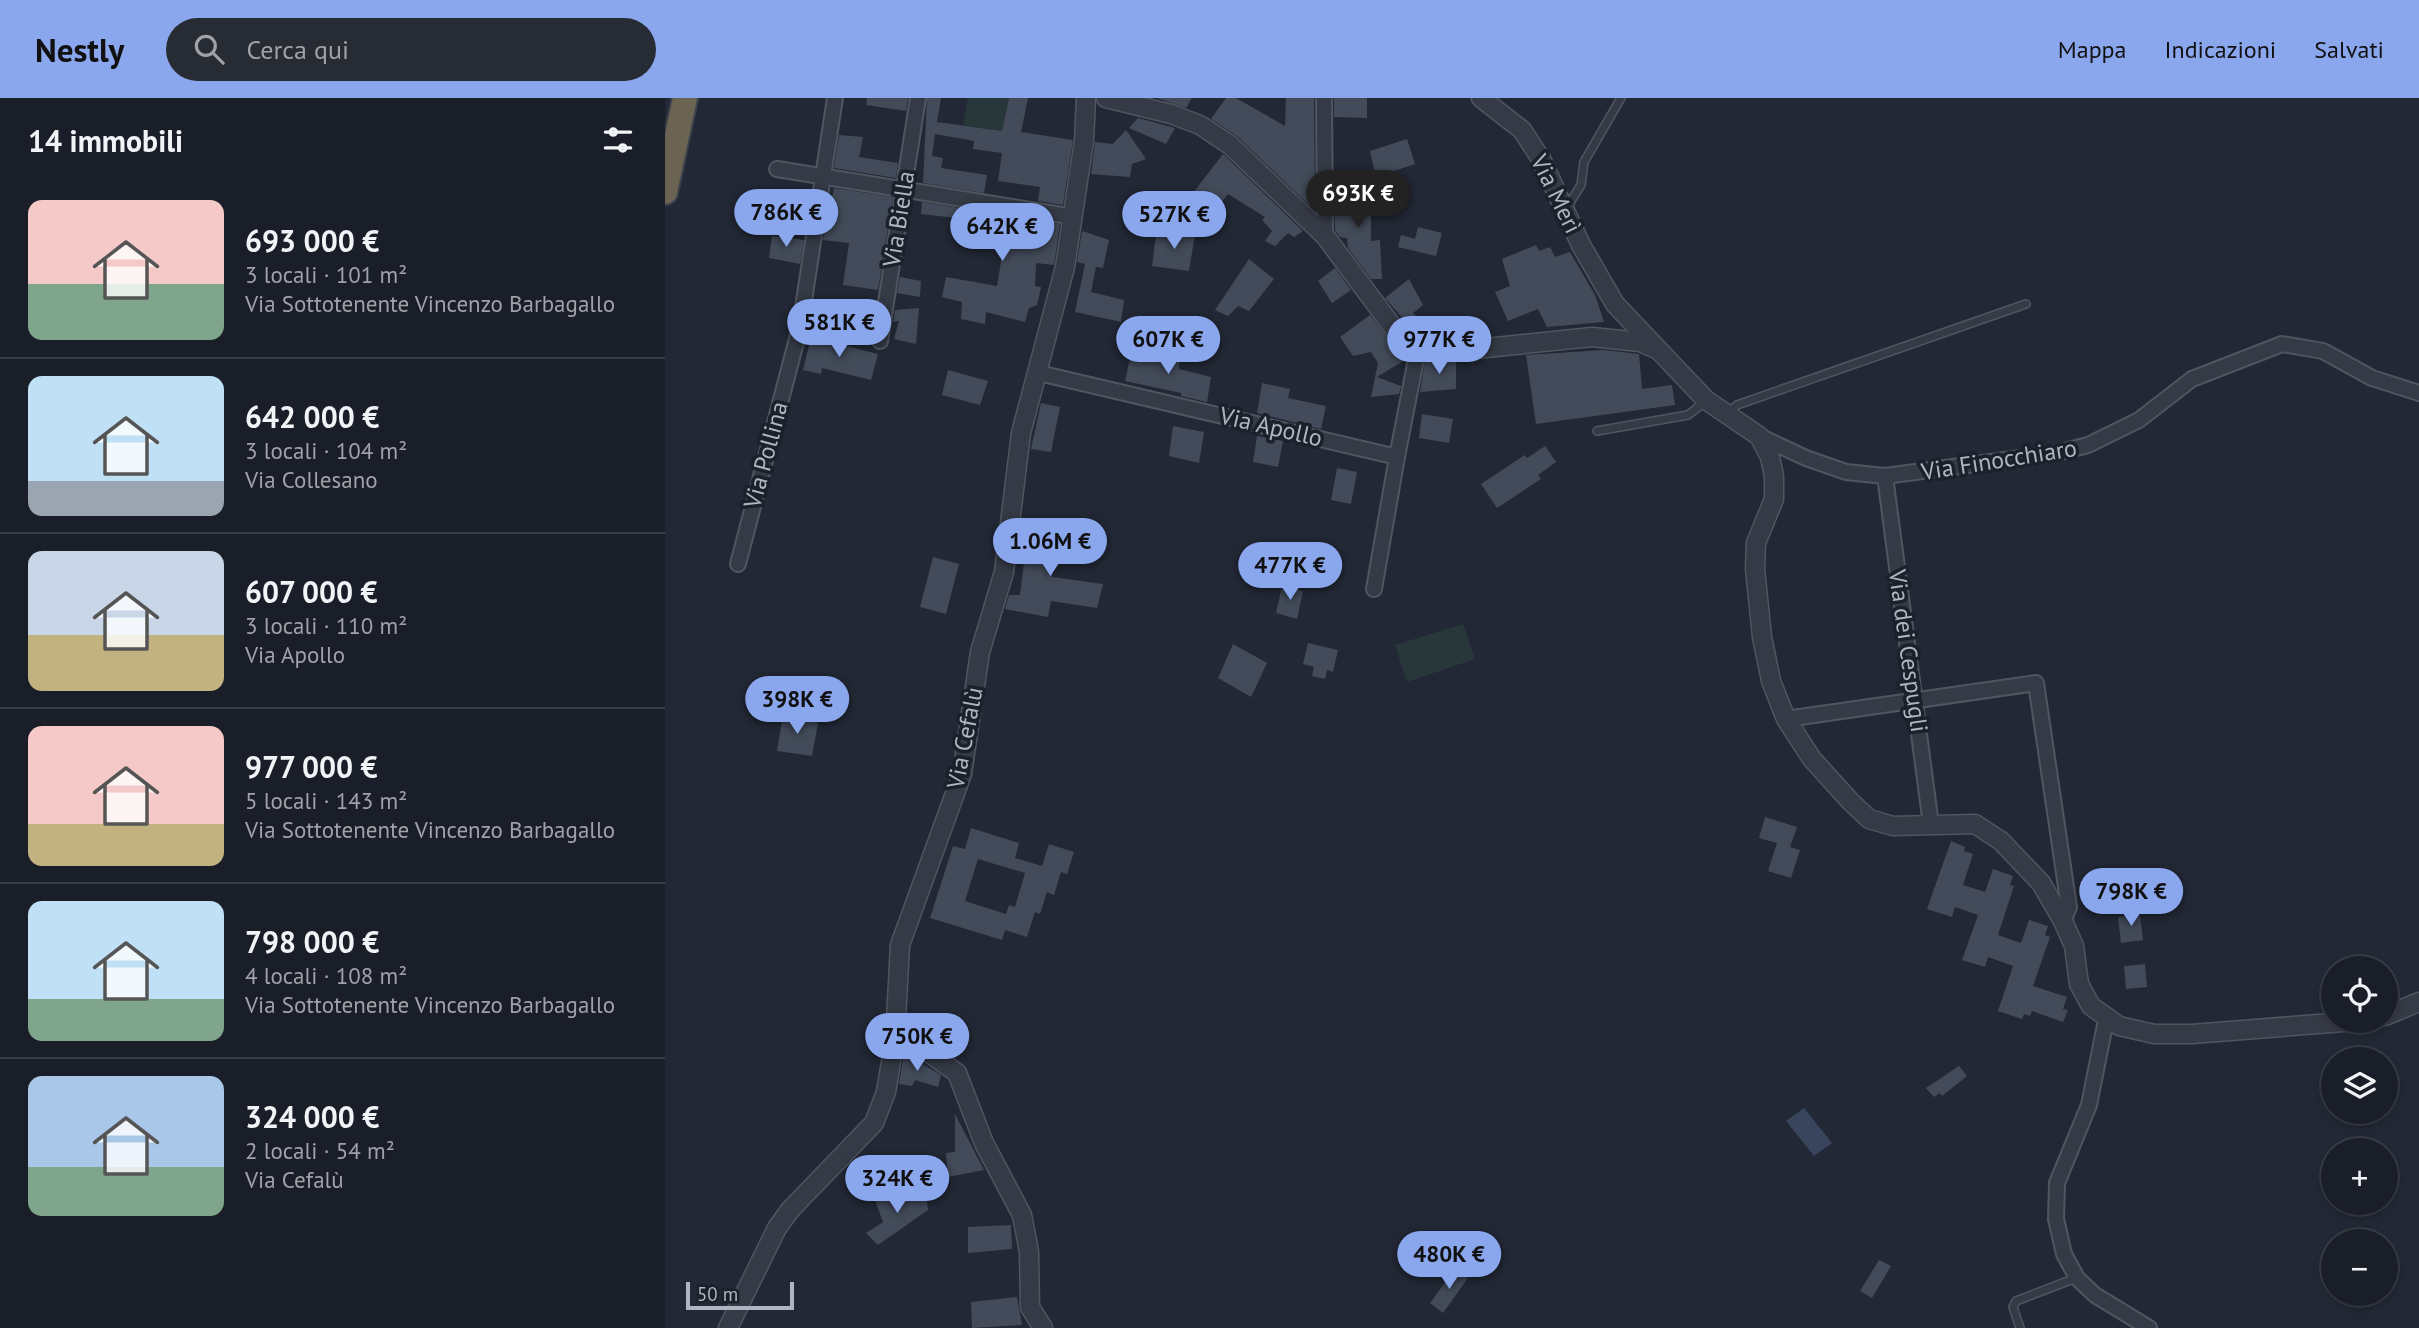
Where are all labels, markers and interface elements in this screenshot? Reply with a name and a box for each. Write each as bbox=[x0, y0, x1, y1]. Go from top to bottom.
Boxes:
search box bbox=[166, 18, 656, 81]
text: Nestly bbox=[35, 28, 124, 71]
icon: search bbox=[190, 30, 228, 68]
text: Cerca qui bbox=[246, 33, 349, 66]
text: Mappa bbox=[2058, 34, 2127, 65]
text: Indicazioni bbox=[2165, 34, 2276, 65]
text: Salvati bbox=[2314, 34, 2384, 65]
text: 14 immobili bbox=[28, 121, 183, 160]
icon: filters bbox=[599, 121, 637, 159]
street label: Via Merì bbox=[1524, 148, 1589, 238]
street label: Via Biella bbox=[875, 169, 921, 270]
pin: 693K € bbox=[1301, 170, 1415, 230]
text: 693K € bbox=[1322, 178, 1394, 207]
pin: 786K € bbox=[729, 190, 843, 249]
pin: 527K € bbox=[1117, 192, 1231, 251]
text: 786K € bbox=[750, 197, 822, 226]
text: 527K € bbox=[1138, 199, 1210, 228]
pin: 642K € bbox=[945, 204, 1059, 263]
text: 642K € bbox=[966, 211, 1038, 240]
text: 693 000 € bbox=[245, 221, 379, 260]
icon: home bbox=[84, 228, 168, 312]
text: 3 locali · 101 m² bbox=[245, 260, 407, 289]
text: Via Sottotenente Vincenzo Barbagallo bbox=[245, 289, 615, 318]
pin: 581K € bbox=[782, 300, 896, 359]
text: 581K € bbox=[803, 307, 875, 336]
pin: 607K € bbox=[1111, 316, 1225, 376]
pin: 977K € bbox=[1382, 316, 1496, 376]
text: 607K € bbox=[1132, 324, 1204, 353]
text: 977K € bbox=[1403, 324, 1475, 353]
text: 642 000 € bbox=[245, 397, 379, 436]
street label: Via Pollina bbox=[736, 398, 795, 513]
street label: Via Apollo bbox=[1216, 399, 1325, 453]
icon: home bbox=[84, 404, 168, 488]
street label: Via Finocchiaro bbox=[1918, 432, 2079, 487]
text: 3 locali · 104 m² bbox=[245, 436, 407, 465]
text: Via Collesano bbox=[245, 465, 378, 494]
pin: 1.06M € bbox=[985, 518, 1115, 578]
text: 1.06M € bbox=[1009, 526, 1091, 555]
pin: 477K € bbox=[1233, 542, 1347, 602]
text: 477K € bbox=[1254, 550, 1326, 579]
street label: Via dei Cespugli bbox=[1882, 567, 1935, 734]
text: 607 000 € bbox=[245, 572, 378, 611]
icon: home bbox=[84, 579, 168, 663]
text: 3 locali · 110 m² bbox=[245, 611, 407, 640]
text: Via Apollo bbox=[245, 640, 345, 669]
pin: 398K € bbox=[740, 676, 854, 736]
text: 398K € bbox=[761, 684, 833, 713]
street label: Via Cefalù bbox=[939, 684, 990, 792]
text: 977 000 € bbox=[245, 747, 378, 786]
icon: home bbox=[84, 754, 168, 838]
text: 5 locali · 143 m² bbox=[245, 786, 407, 815]
text: Via Sottotenente Vincenzo Barbagallo bbox=[245, 815, 615, 844]
pin: 798K € bbox=[2074, 868, 2188, 928]
text: 798K € bbox=[2095, 876, 2167, 905]
text: 798 000 € bbox=[245, 922, 379, 961]
icon: home bbox=[84, 929, 168, 1013]
map controls bbox=[2321, 956, 2398, 1306]
button: locate bbox=[2321, 956, 2398, 1033]
text: 4 locali · 108 m² bbox=[245, 961, 407, 990]
text: Via Sottotenente Vincenzo Barbagallo bbox=[245, 990, 615, 1019]
pin: 750K € bbox=[860, 1014, 974, 1073]
text: 750K € bbox=[881, 1021, 953, 1050]
button: layers bbox=[2321, 1047, 2398, 1124]
text: 324 000 € bbox=[245, 1097, 379, 1136]
icon: home bbox=[84, 1104, 168, 1188]
text: 2 locali · 54 m² bbox=[245, 1136, 395, 1165]
button: + bbox=[2321, 1138, 2398, 1215]
pin: 324K € bbox=[840, 1156, 954, 1215]
text: 324K € bbox=[861, 1163, 933, 1192]
text: Via Cefalù bbox=[245, 1165, 344, 1194]
button: − bbox=[2321, 1229, 2398, 1306]
pin: 480K € bbox=[1392, 1232, 1506, 1291]
text: 480K € bbox=[1413, 1239, 1485, 1268]
scale bar bbox=[686, 1279, 795, 1311]
text: 50 m bbox=[697, 1282, 738, 1306]

